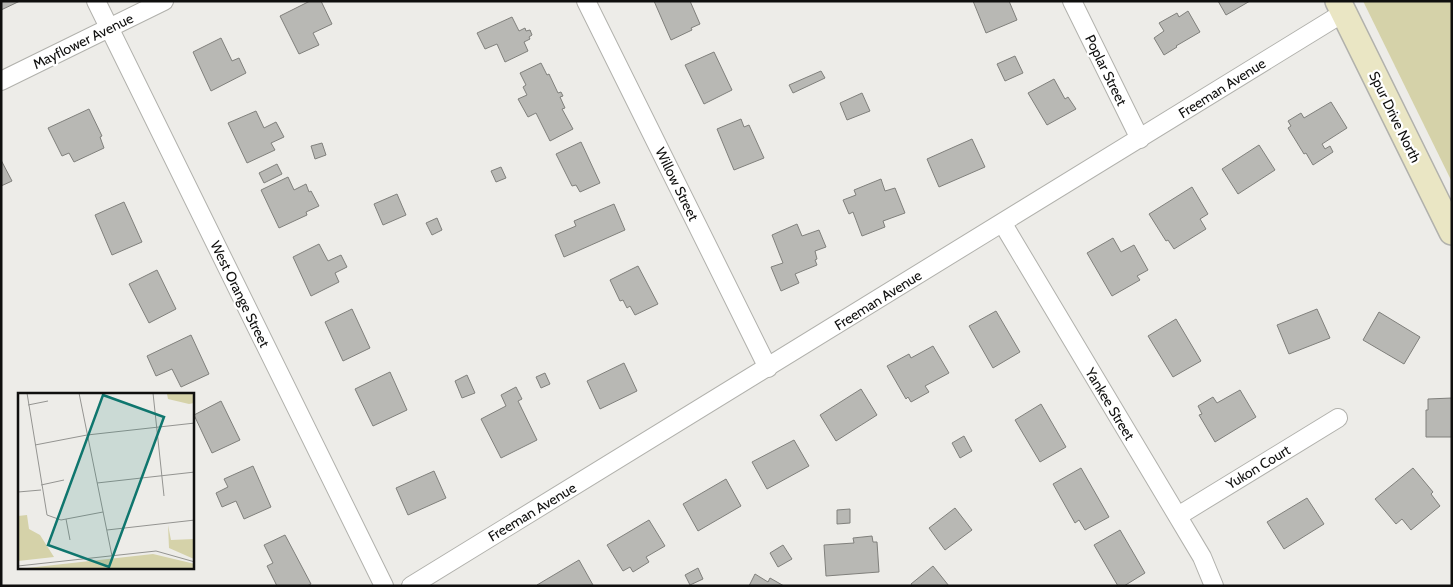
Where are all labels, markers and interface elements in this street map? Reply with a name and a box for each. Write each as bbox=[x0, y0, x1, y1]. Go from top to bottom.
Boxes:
street label: Mayflower Avenue bbox=[30, 9, 136, 73]
street label: Poplar Street bbox=[1081, 31, 1131, 109]
street label: Freeman Avenue bbox=[1175, 54, 1269, 122]
street label: Spur Drive North bbox=[1365, 68, 1425, 166]
street label: Willow Street bbox=[651, 144, 703, 224]
street label: West Orange Street bbox=[206, 238, 274, 350]
street label: Freeman Avenue bbox=[831, 266, 925, 334]
street label: Yankee Street bbox=[1081, 364, 1139, 444]
inset map bbox=[18, 393, 194, 570]
street label: Yukon Court bbox=[1222, 441, 1294, 494]
street label: Freeman Avenue bbox=[485, 479, 579, 545]

